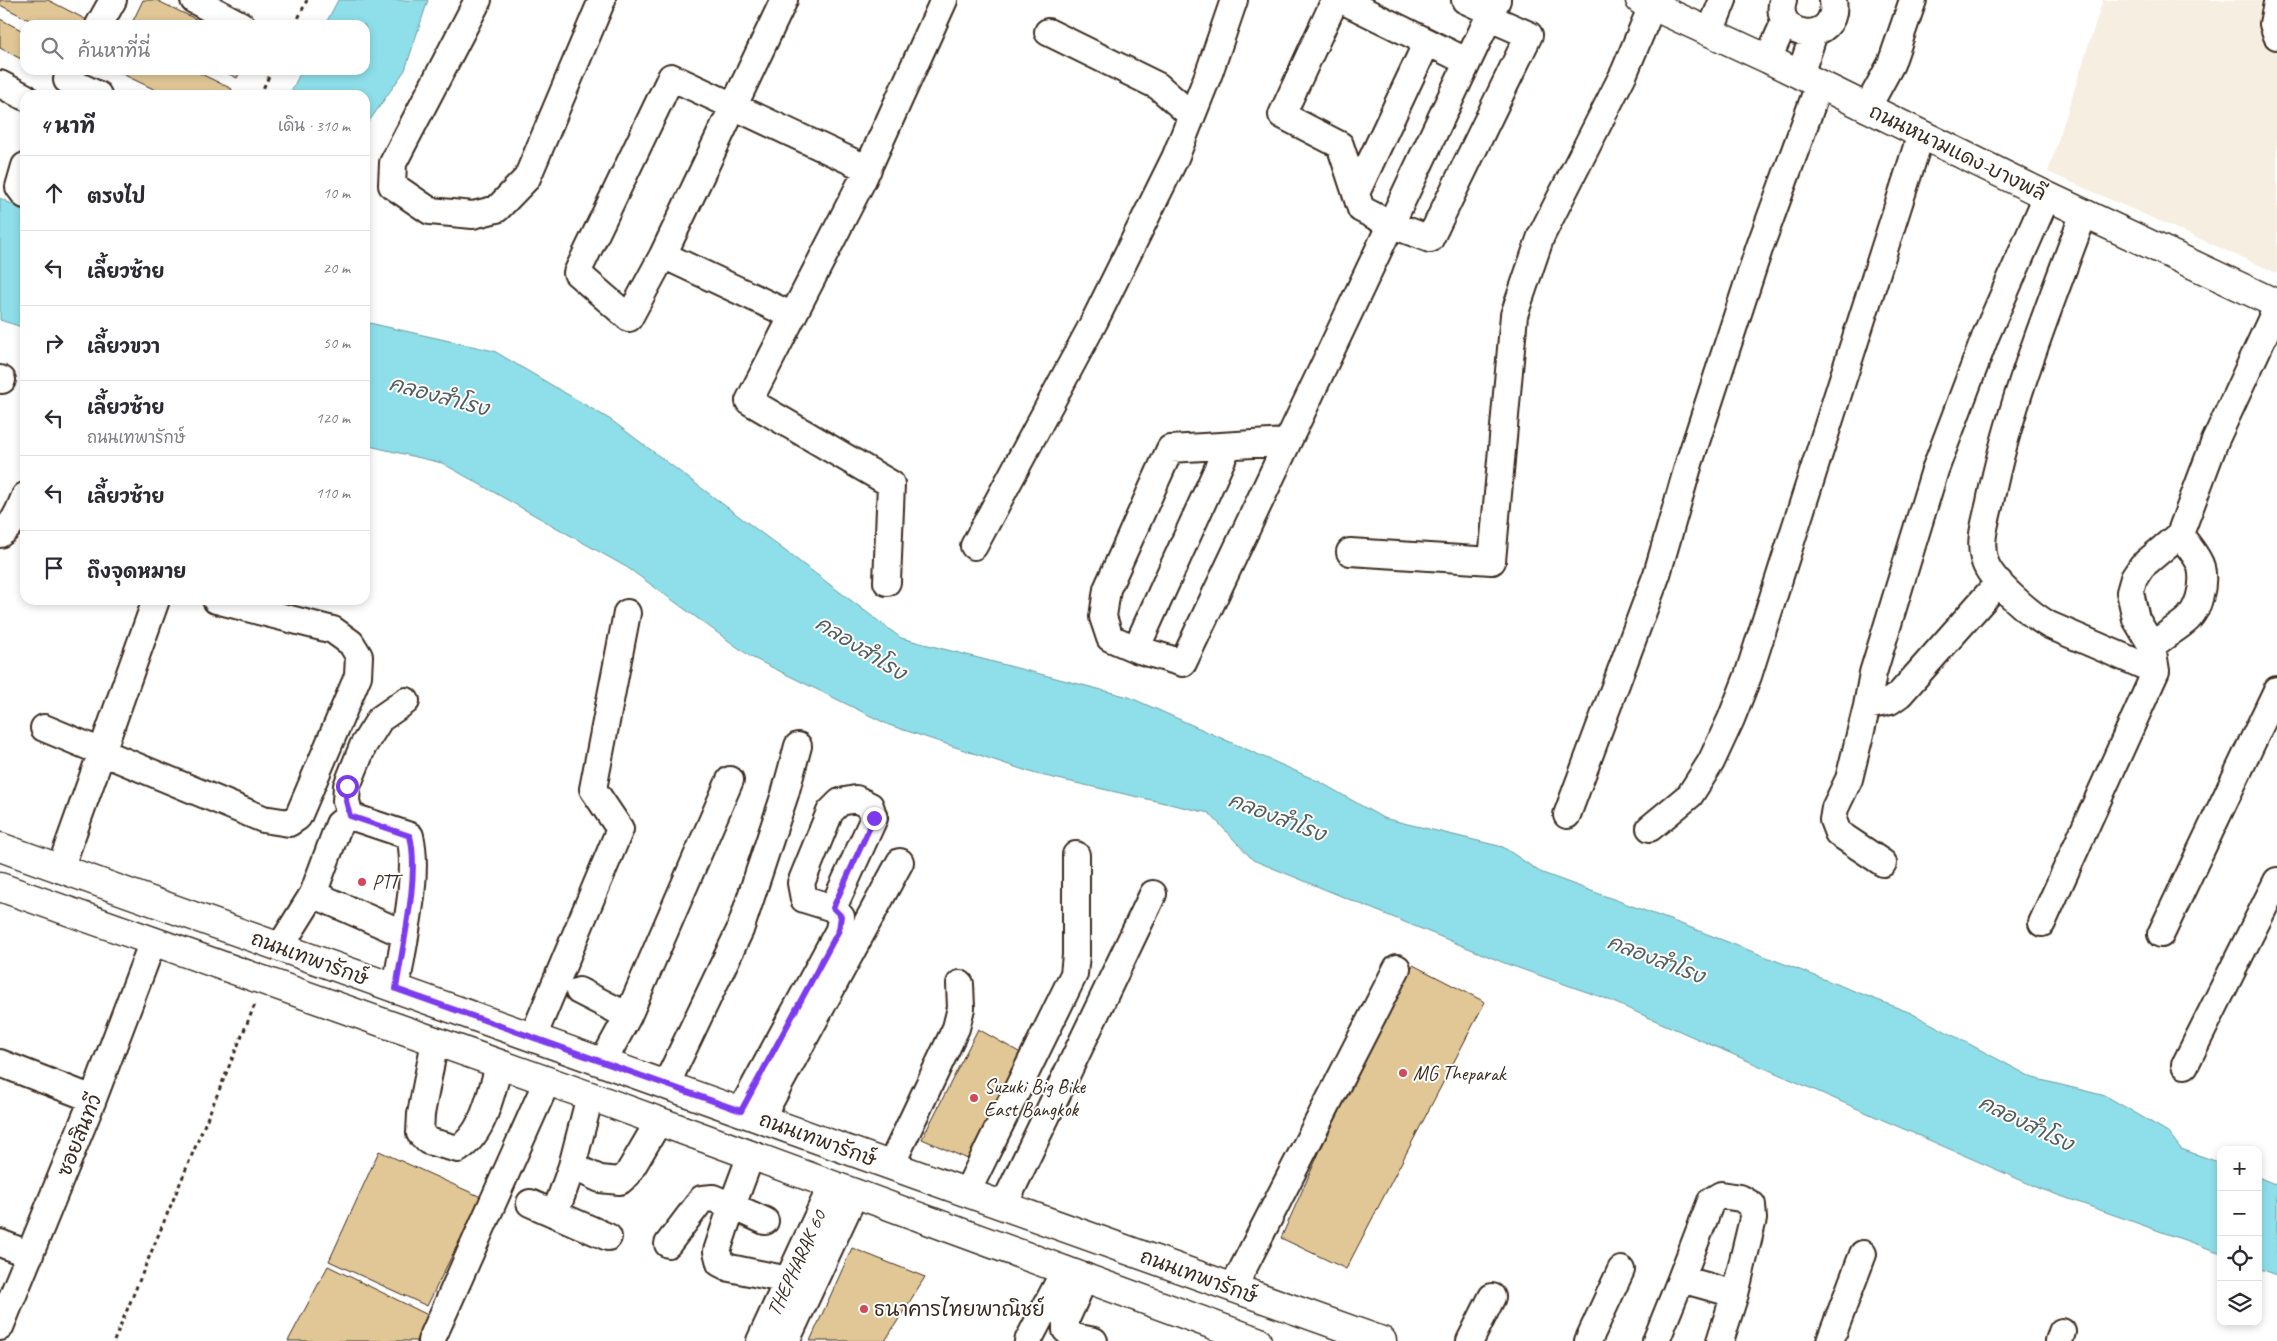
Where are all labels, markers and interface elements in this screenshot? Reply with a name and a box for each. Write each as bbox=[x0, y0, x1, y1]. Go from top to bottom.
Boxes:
search box bbox=[20, 20, 370, 75]
icon: search bbox=[38, 34, 66, 62]
text: ค้นหาที่นี่ bbox=[78, 39, 150, 63]
street label: ถนนหนามแดง-บางพลี bbox=[1865, 99, 2050, 206]
text: 4 นาที bbox=[40, 113, 95, 139]
text: เดิน · 310 m bbox=[278, 116, 350, 136]
icon: ahead bbox=[40, 179, 68, 207]
text: 10 m bbox=[323, 183, 350, 203]
text: ตรงไป bbox=[87, 185, 145, 209]
icon: left bbox=[40, 254, 68, 282]
text: 20 m bbox=[323, 258, 350, 278]
text: เลี้ยวซ้าย bbox=[87, 260, 164, 284]
icon: right bbox=[40, 329, 68, 357]
text: 50 m bbox=[323, 333, 350, 353]
text: เลี้ยวขวา bbox=[87, 335, 160, 359]
water label: คลองสำโรง bbox=[386, 369, 494, 422]
text: เลี้ยวซ้าย bbox=[87, 396, 164, 420]
icon: left bbox=[40, 404, 68, 432]
text: 120 m bbox=[316, 408, 350, 428]
text: ถนนเทพารักษ์ bbox=[87, 428, 186, 448]
icon: left bbox=[40, 479, 68, 507]
text: 110 m bbox=[316, 483, 350, 503]
text: เลี้ยวซ้าย bbox=[87, 485, 164, 509]
icon: arrive bbox=[40, 554, 68, 582]
text: ถึงจุดหมาย bbox=[87, 560, 186, 584]
water label: คลองสำโรง bbox=[811, 609, 913, 687]
route start bbox=[336, 775, 359, 798]
water label: คลองสำโรง bbox=[1225, 786, 1331, 848]
route end bbox=[863, 807, 886, 830]
place label: PTT bbox=[372, 870, 403, 895]
marker: PTT bbox=[356, 876, 368, 888]
street label: ถนนเทพารักษ์ bbox=[248, 925, 373, 992]
water label: คลองสำโรง bbox=[1604, 928, 1710, 990]
place label: MG Theparak bbox=[1413, 1061, 1507, 1086]
marker: MG Theparak bbox=[1397, 1067, 1409, 1079]
place label: Suzuki Big Bike East Bangkok bbox=[984, 1074, 1086, 1122]
water label: คลองสำโรง bbox=[1975, 1088, 2080, 1158]
street label: ซอยสินทวี bbox=[52, 1090, 107, 1180]
marker: Suzuki Big Bike East Bangkok bbox=[968, 1092, 980, 1104]
street label: ถนนเทพารักษ์ bbox=[756, 1106, 881, 1173]
map controls bbox=[2217, 1146, 2262, 1326]
button: + bbox=[2217, 1146, 2262, 1191]
button: − bbox=[2217, 1191, 2262, 1236]
street label: THEPHARAK 60 bbox=[761, 1205, 833, 1320]
button: locate bbox=[2217, 1236, 2262, 1281]
street label: ถนนเทพารักษ์ bbox=[1137, 1243, 1262, 1310]
button: layers bbox=[2217, 1281, 2262, 1326]
place label: ธนาคารไทยพาณิชย์ bbox=[874, 1296, 1045, 1322]
marker: ธนาคารไทยพาณิชย์ bbox=[858, 1303, 870, 1315]

